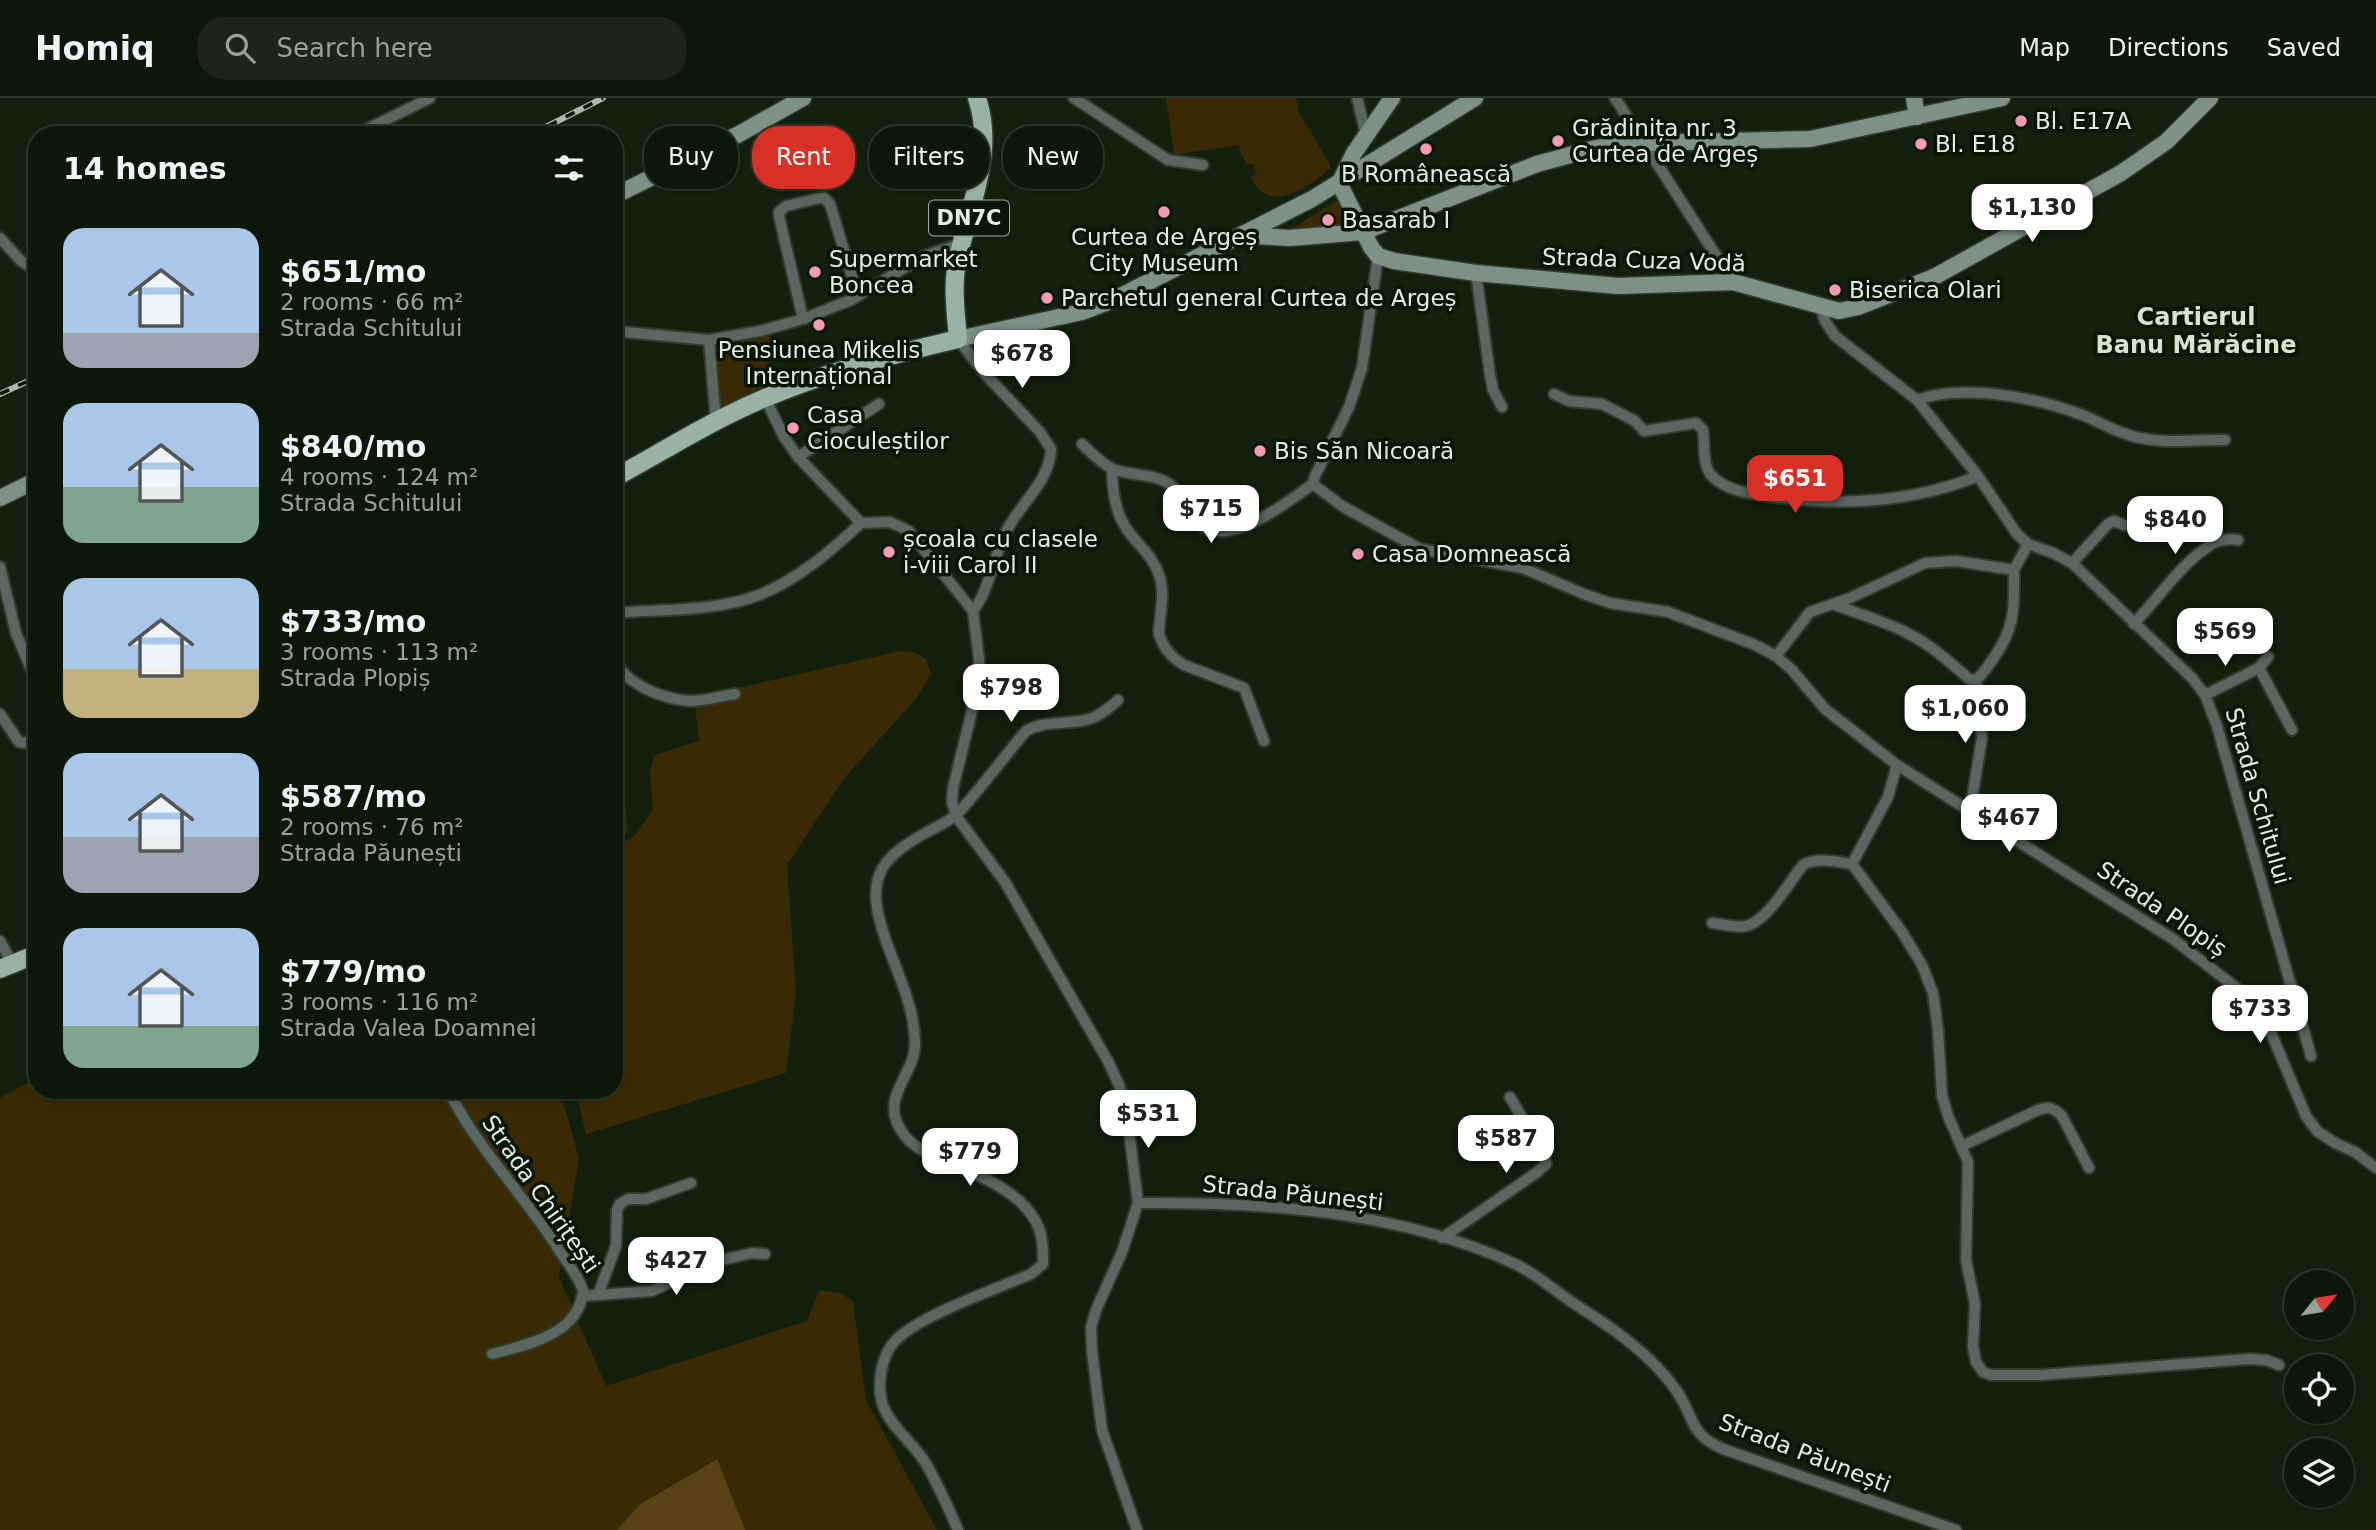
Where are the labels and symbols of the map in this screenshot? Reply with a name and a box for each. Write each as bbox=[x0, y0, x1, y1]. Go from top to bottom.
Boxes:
place label: Bl. E17A bbox=[2035, 108, 2132, 134]
marker: Bl. E17A bbox=[2013, 113, 2029, 129]
place label: Grădinița nr. 3 Curtea de Argeș bbox=[1572, 115, 1758, 167]
place label: Bl. E18 bbox=[1935, 131, 2016, 157]
marker: Grădinița nr. 3 Curtea de Argeș bbox=[1550, 133, 1566, 149]
marker: Bl. E18 bbox=[1913, 136, 1929, 152]
marker: B Românească bbox=[1418, 141, 1434, 157]
place label: B Românească bbox=[1341, 161, 1511, 187]
pin: $1,130 bbox=[1975, 184, 2089, 244]
road number: DN7C bbox=[929, 200, 1009, 236]
marker: Curtea de Argeș City Museum bbox=[1156, 204, 1172, 220]
place label: Basarab I bbox=[1342, 207, 1450, 233]
marker: Basarab I bbox=[1320, 212, 1336, 228]
place label: Curtea de Argeș City Museum bbox=[1071, 224, 1257, 276]
street label: Strada Cuza Vodă bbox=[1542, 243, 1746, 277]
place label: Supermarket Boncea bbox=[829, 246, 978, 298]
marker: Supermarket Boncea bbox=[807, 264, 823, 280]
place label: Biserica Olari bbox=[1849, 277, 2002, 303]
marker: Biserica Olari bbox=[1827, 282, 1843, 298]
place label: Parchetul general Curtea de Argeș bbox=[1061, 285, 1457, 311]
marker: Parchetul general Curtea de Argeș bbox=[1039, 290, 1055, 306]
district label: Cartierul Banu Mărăcine bbox=[2096, 303, 2296, 359]
marker: Pensiunea Mikelis Internațional bbox=[811, 317, 827, 333]
pin: $678 bbox=[981, 330, 1063, 390]
place label: Pensiunea Mikelis Internațional bbox=[718, 337, 920, 390]
place label: Casa Cioculeștilor bbox=[807, 402, 949, 454]
marker: Casa Cioculeștilor bbox=[785, 420, 801, 436]
place label: Bis Săn Nicoară bbox=[1274, 438, 1454, 464]
marker: Bis Săn Nicoară bbox=[1252, 443, 1268, 459]
pin: $651 bbox=[1754, 456, 1836, 515]
pin: $715 bbox=[1170, 486, 1252, 545]
pin: $840 bbox=[2134, 496, 2216, 556]
place label: școala cu clasele i-viii Carol II bbox=[903, 526, 1098, 578]
place label: Casa Domnească bbox=[1372, 541, 1571, 567]
marker: școala cu clasele i-viii Carol II bbox=[881, 544, 897, 560]
marker: Casa Domnească bbox=[1350, 546, 1366, 562]
pin: $569 bbox=[2184, 608, 2266, 668]
pin: $798 bbox=[970, 664, 1052, 724]
pin: $1,060 bbox=[1908, 686, 2022, 745]
street label: Strada Schitului bbox=[2220, 705, 2296, 887]
pin: $467 bbox=[1968, 794, 2050, 854]
street label: Strada Plopiș bbox=[2092, 856, 2232, 962]
pin: $733 bbox=[2219, 986, 2301, 1045]
pin: $531 bbox=[1107, 1090, 1189, 1150]
street label: Strada Chirițești bbox=[476, 1110, 605, 1278]
pin: $587 bbox=[1465, 1116, 1547, 1175]
pin: $779 bbox=[929, 1128, 1011, 1188]
street label: Strada Păunești bbox=[1201, 1171, 1385, 1215]
pin: $427 bbox=[635, 1238, 717, 1297]
north arrow bbox=[2284, 1270, 2354, 1340]
street label: Strada Păunești bbox=[1715, 1408, 1895, 1498]

